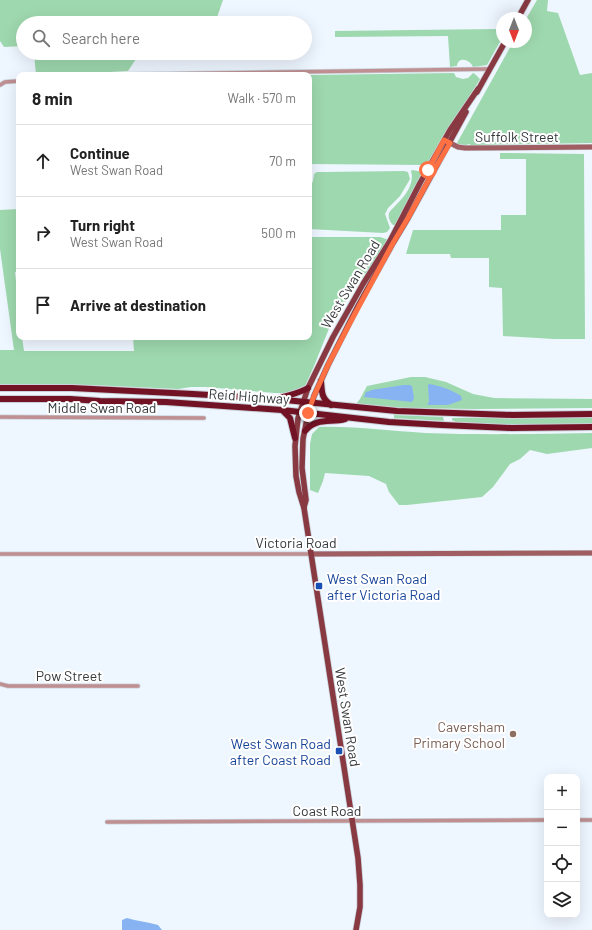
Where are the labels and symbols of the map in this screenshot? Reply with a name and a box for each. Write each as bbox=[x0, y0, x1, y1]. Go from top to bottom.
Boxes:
north arrow bbox=[496, 12, 532, 48]
street label: Suffolk Street bbox=[475, 128, 559, 145]
route start bbox=[419, 161, 437, 179]
street label: West Swan Road bbox=[317, 237, 383, 331]
street label: Reid Highway bbox=[208, 385, 291, 407]
street label: Middle Swan Road bbox=[48, 399, 156, 416]
route end bbox=[299, 404, 317, 422]
street label: Victoria Road bbox=[255, 534, 337, 551]
place label: West Swan Road after Victoria Road bbox=[327, 570, 441, 603]
marker: West Swan Road after Victoria Road bbox=[314, 581, 324, 591]
street label: West Swan Road bbox=[332, 666, 364, 768]
street label: Pow Street bbox=[36, 667, 102, 684]
place label: Caversham Primary School bbox=[413, 718, 505, 751]
marker: Caversham Primary School bbox=[508, 729, 518, 739]
place label: West Swan Road after Coast Road bbox=[230, 735, 331, 768]
marker: West Swan Road after Coast Road bbox=[334, 746, 344, 756]
street label: Coast Road bbox=[293, 802, 361, 819]

